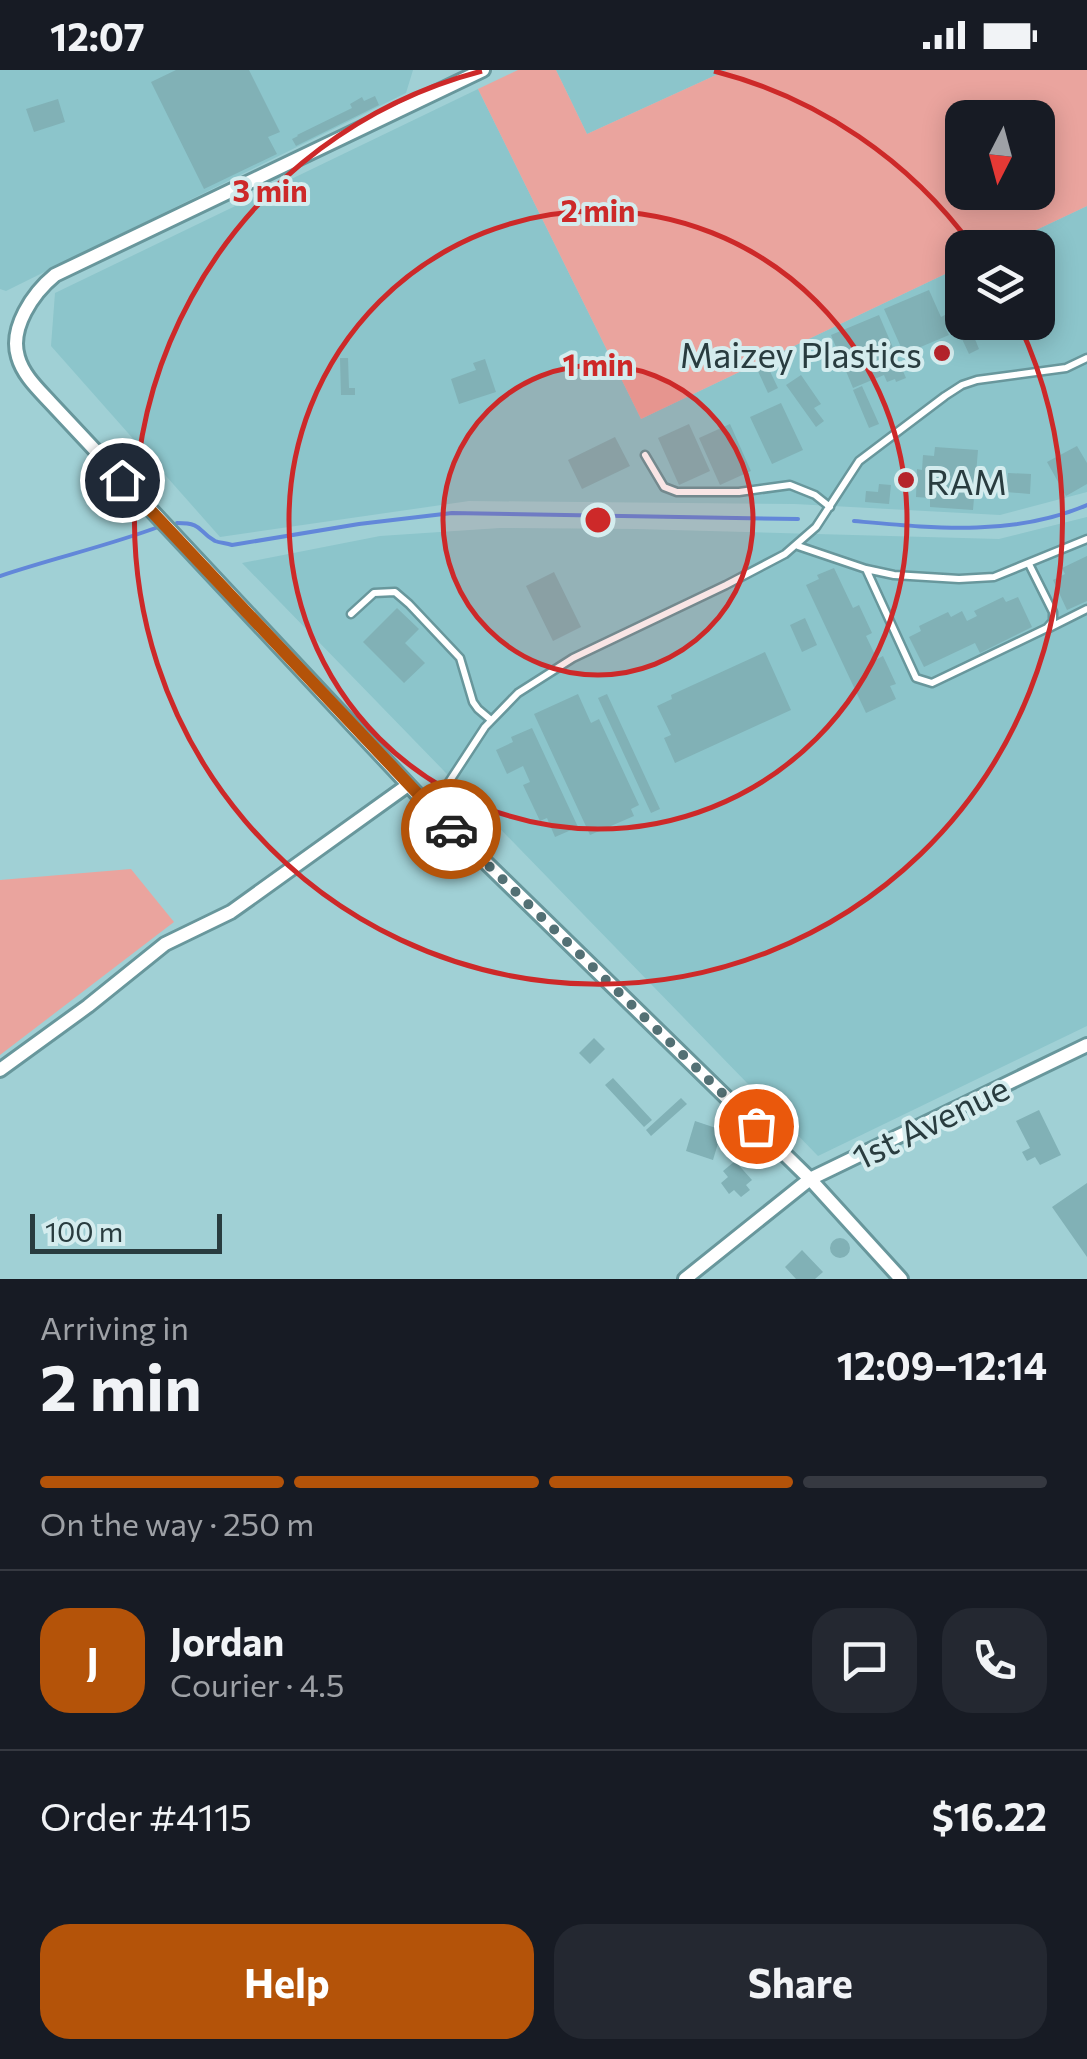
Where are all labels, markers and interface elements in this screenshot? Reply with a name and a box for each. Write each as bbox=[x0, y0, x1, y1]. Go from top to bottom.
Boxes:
text: 12:07 bbox=[50, 12, 145, 59]
north arrow bbox=[945, 100, 1055, 210]
map controls bbox=[945, 100, 1055, 340]
text: 3 min bbox=[232, 171, 308, 208]
text: 2 min bbox=[561, 191, 635, 228]
button: layers bbox=[945, 230, 1055, 340]
place label: Maizey Plastics bbox=[680, 332, 922, 375]
marker: Maizey Plastics bbox=[931, 342, 953, 364]
text: 1 min bbox=[562, 345, 634, 382]
pin bbox=[80, 438, 165, 523]
icon: home bbox=[95, 453, 150, 508]
place label: RAM bbox=[926, 459, 1007, 502]
marker: RAM bbox=[895, 469, 917, 491]
centre of rings bbox=[580, 502, 616, 538]
courier bbox=[401, 779, 501, 879]
icon: car bbox=[424, 802, 479, 857]
street label: 1st Avenue bbox=[845, 1065, 1015, 1177]
pin bbox=[714, 1084, 799, 1169]
icon: bag bbox=[729, 1099, 784, 1154]
scale bar bbox=[30, 1209, 222, 1254]
text: 100 m bbox=[45, 1214, 123, 1248]
text: Arriving in bbox=[40, 1307, 189, 1347]
text: 12:09–12:14 bbox=[837, 1341, 1047, 1388]
text: 2 min bbox=[40, 1345, 202, 1424]
text: On the way · 250 m bbox=[40, 1503, 314, 1543]
button: chat bbox=[812, 1608, 917, 1713]
button: phone bbox=[942, 1608, 1047, 1713]
text: Jordan bbox=[170, 1617, 284, 1664]
text: J bbox=[86, 1637, 99, 1684]
text: Courier · 4.5 bbox=[170, 1664, 344, 1704]
text: Order #4115 bbox=[40, 1792, 252, 1839]
text: $16.22 bbox=[932, 1792, 1047, 1839]
button: Help bbox=[40, 1924, 534, 2039]
button: Share bbox=[554, 1924, 1047, 2039]

